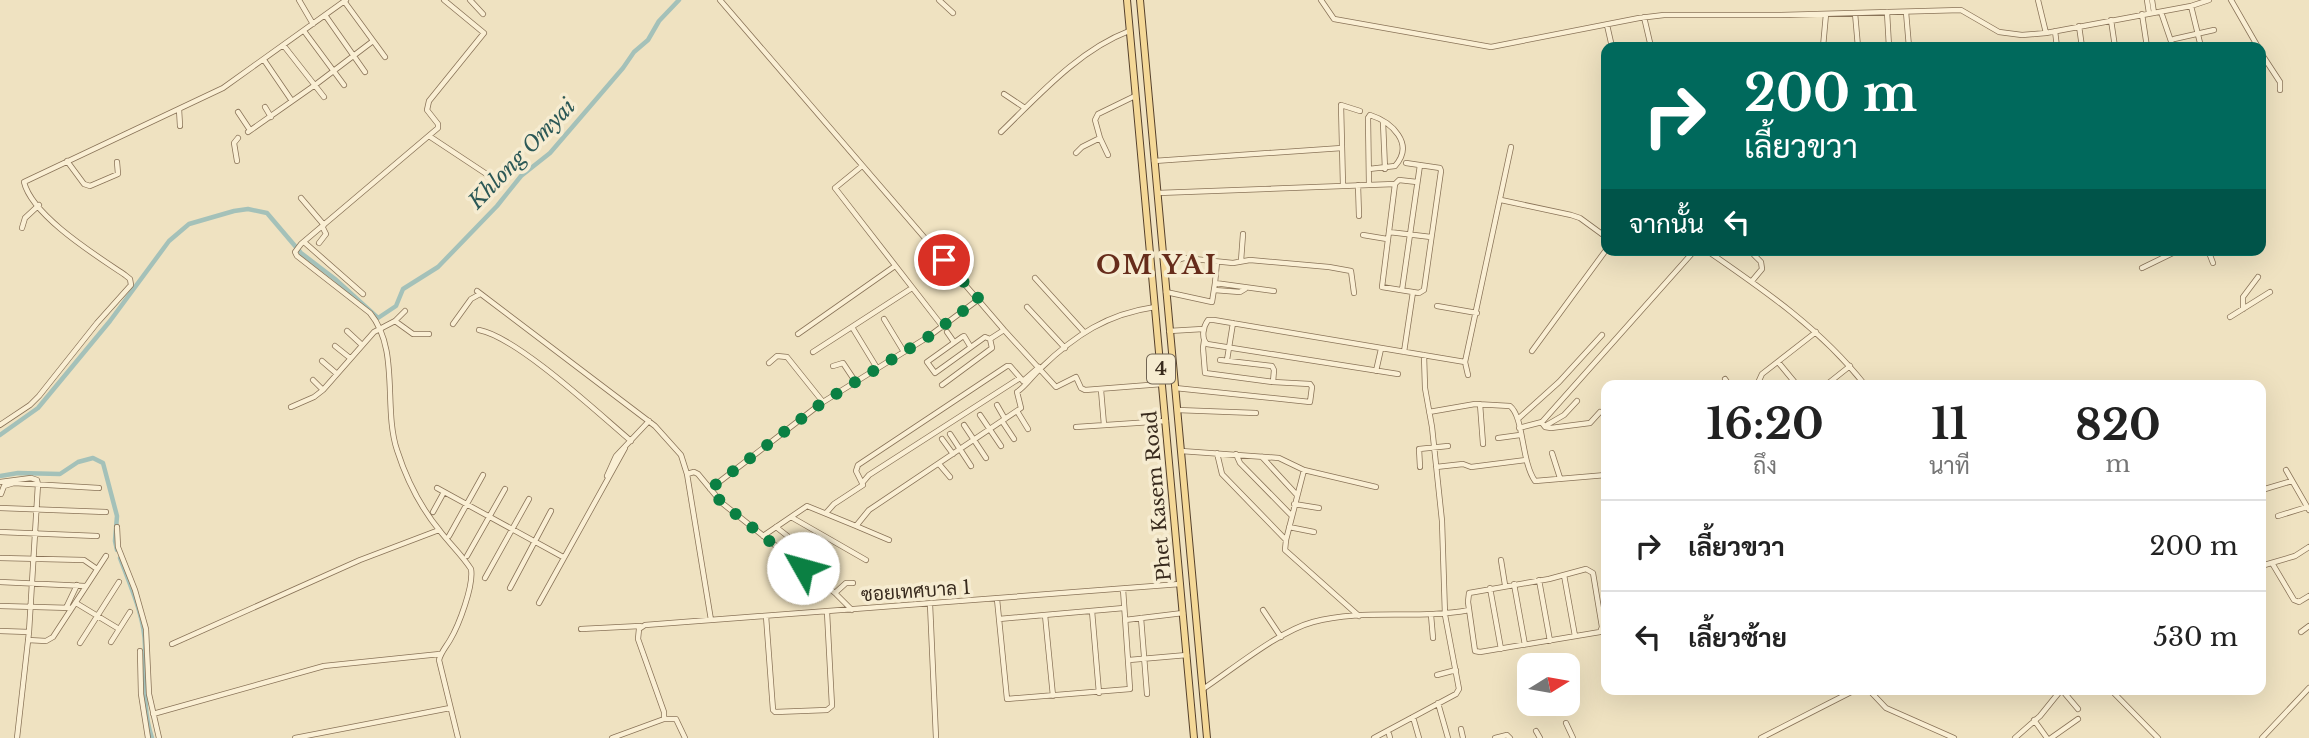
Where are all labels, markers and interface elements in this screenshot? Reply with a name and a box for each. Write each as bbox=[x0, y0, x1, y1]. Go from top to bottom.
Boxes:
text: 200 m bbox=[1744, 63, 1917, 124]
icon: right bbox=[1629, 70, 1720, 161]
water label: Khlong Omyai bbox=[462, 93, 581, 215]
text: เลี้ยวขวา bbox=[1744, 127, 1858, 167]
icon: left bbox=[1718, 203, 1756, 241]
text: จากนั้น bbox=[1629, 208, 1704, 240]
pin bbox=[914, 230, 974, 290]
icon: arrive bbox=[925, 241, 963, 279]
district label: OM YAI bbox=[1096, 249, 1218, 281]
road number: 4 bbox=[1147, 354, 1175, 384]
text: 16:20 bbox=[1706, 398, 1824, 450]
text: 11 bbox=[1931, 398, 1968, 450]
text: 820 bbox=[2075, 399, 2161, 451]
street label: Phet Kasem Road bbox=[1138, 410, 1176, 582]
text: m bbox=[2106, 450, 2130, 478]
text: ถึง bbox=[1753, 452, 1777, 480]
text: นาที bbox=[1929, 452, 1970, 480]
icon: right bbox=[1629, 527, 1667, 565]
text: 200 m bbox=[2149, 530, 2238, 562]
position arrow bbox=[766, 531, 840, 605]
text: เลี้ยวขวา bbox=[1688, 531, 1785, 563]
street label: ซอยเทศบาล 1 bbox=[860, 576, 972, 606]
icon: left bbox=[1629, 618, 1667, 656]
text: 530 m bbox=[2153, 621, 2238, 653]
text: เลี้ยวซ้าย bbox=[1688, 622, 1787, 654]
north arrow bbox=[1517, 653, 1580, 716]
map controls bbox=[1517, 653, 1580, 716]

